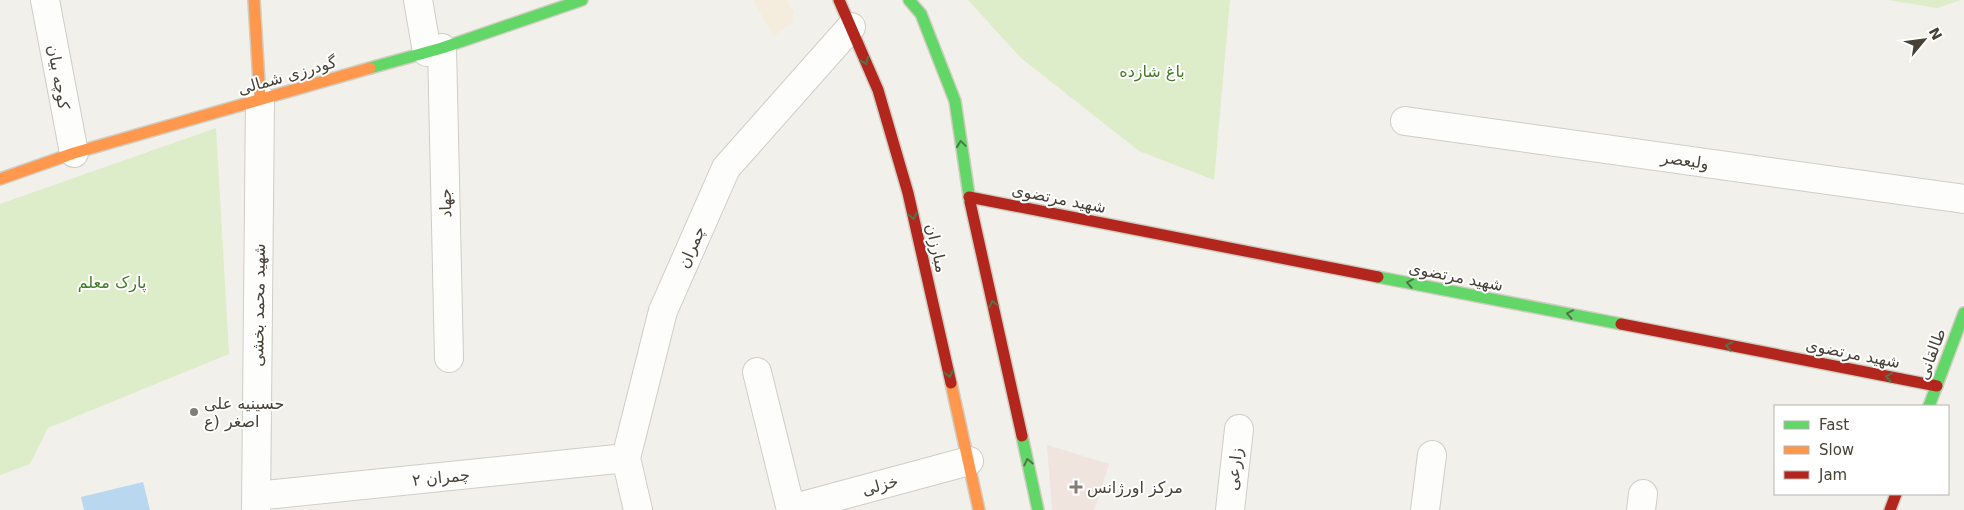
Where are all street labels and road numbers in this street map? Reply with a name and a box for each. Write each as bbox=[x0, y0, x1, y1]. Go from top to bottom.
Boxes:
street label: کوچه بیان bbox=[42, 43, 74, 111]
street label: گودرزی شمالی bbox=[236, 52, 339, 100]
street label: ولیعصر bbox=[1659, 148, 1710, 174]
street label: شهید مرتضوی bbox=[1010, 180, 1108, 218]
street label: جهاد bbox=[436, 188, 456, 218]
street label: مبارزان bbox=[921, 222, 951, 275]
street label: چمران bbox=[674, 223, 710, 272]
street label: شهید محمد بخشی bbox=[248, 243, 270, 367]
street label: شهید مرتضوی bbox=[1407, 258, 1505, 296]
street label: طالقانی bbox=[1913, 326, 1950, 382]
street label: شهید مرتضوی bbox=[1804, 335, 1902, 373]
street label: زارعی bbox=[1223, 447, 1247, 491]
street label: چمران ۲ bbox=[411, 465, 471, 491]
street label: خزلی bbox=[860, 472, 901, 500]

